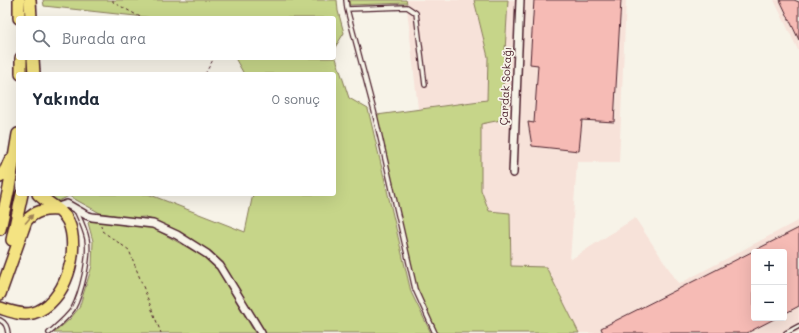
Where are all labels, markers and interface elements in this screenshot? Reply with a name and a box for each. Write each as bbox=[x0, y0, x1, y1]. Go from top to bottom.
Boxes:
search box bbox=[16, 16, 336, 60]
icon: search bbox=[30, 27, 52, 49]
text: Burada ara bbox=[62, 28, 146, 48]
street label: Çardak Sokağı bbox=[495, 46, 515, 126]
text: Yakında bbox=[32, 87, 100, 109]
text: 0 sonuç bbox=[272, 90, 320, 107]
one-way arrow bbox=[25, 214, 34, 224]
map controls bbox=[751, 249, 787, 321]
button: + bbox=[751, 249, 787, 285]
button: − bbox=[751, 285, 787, 321]

